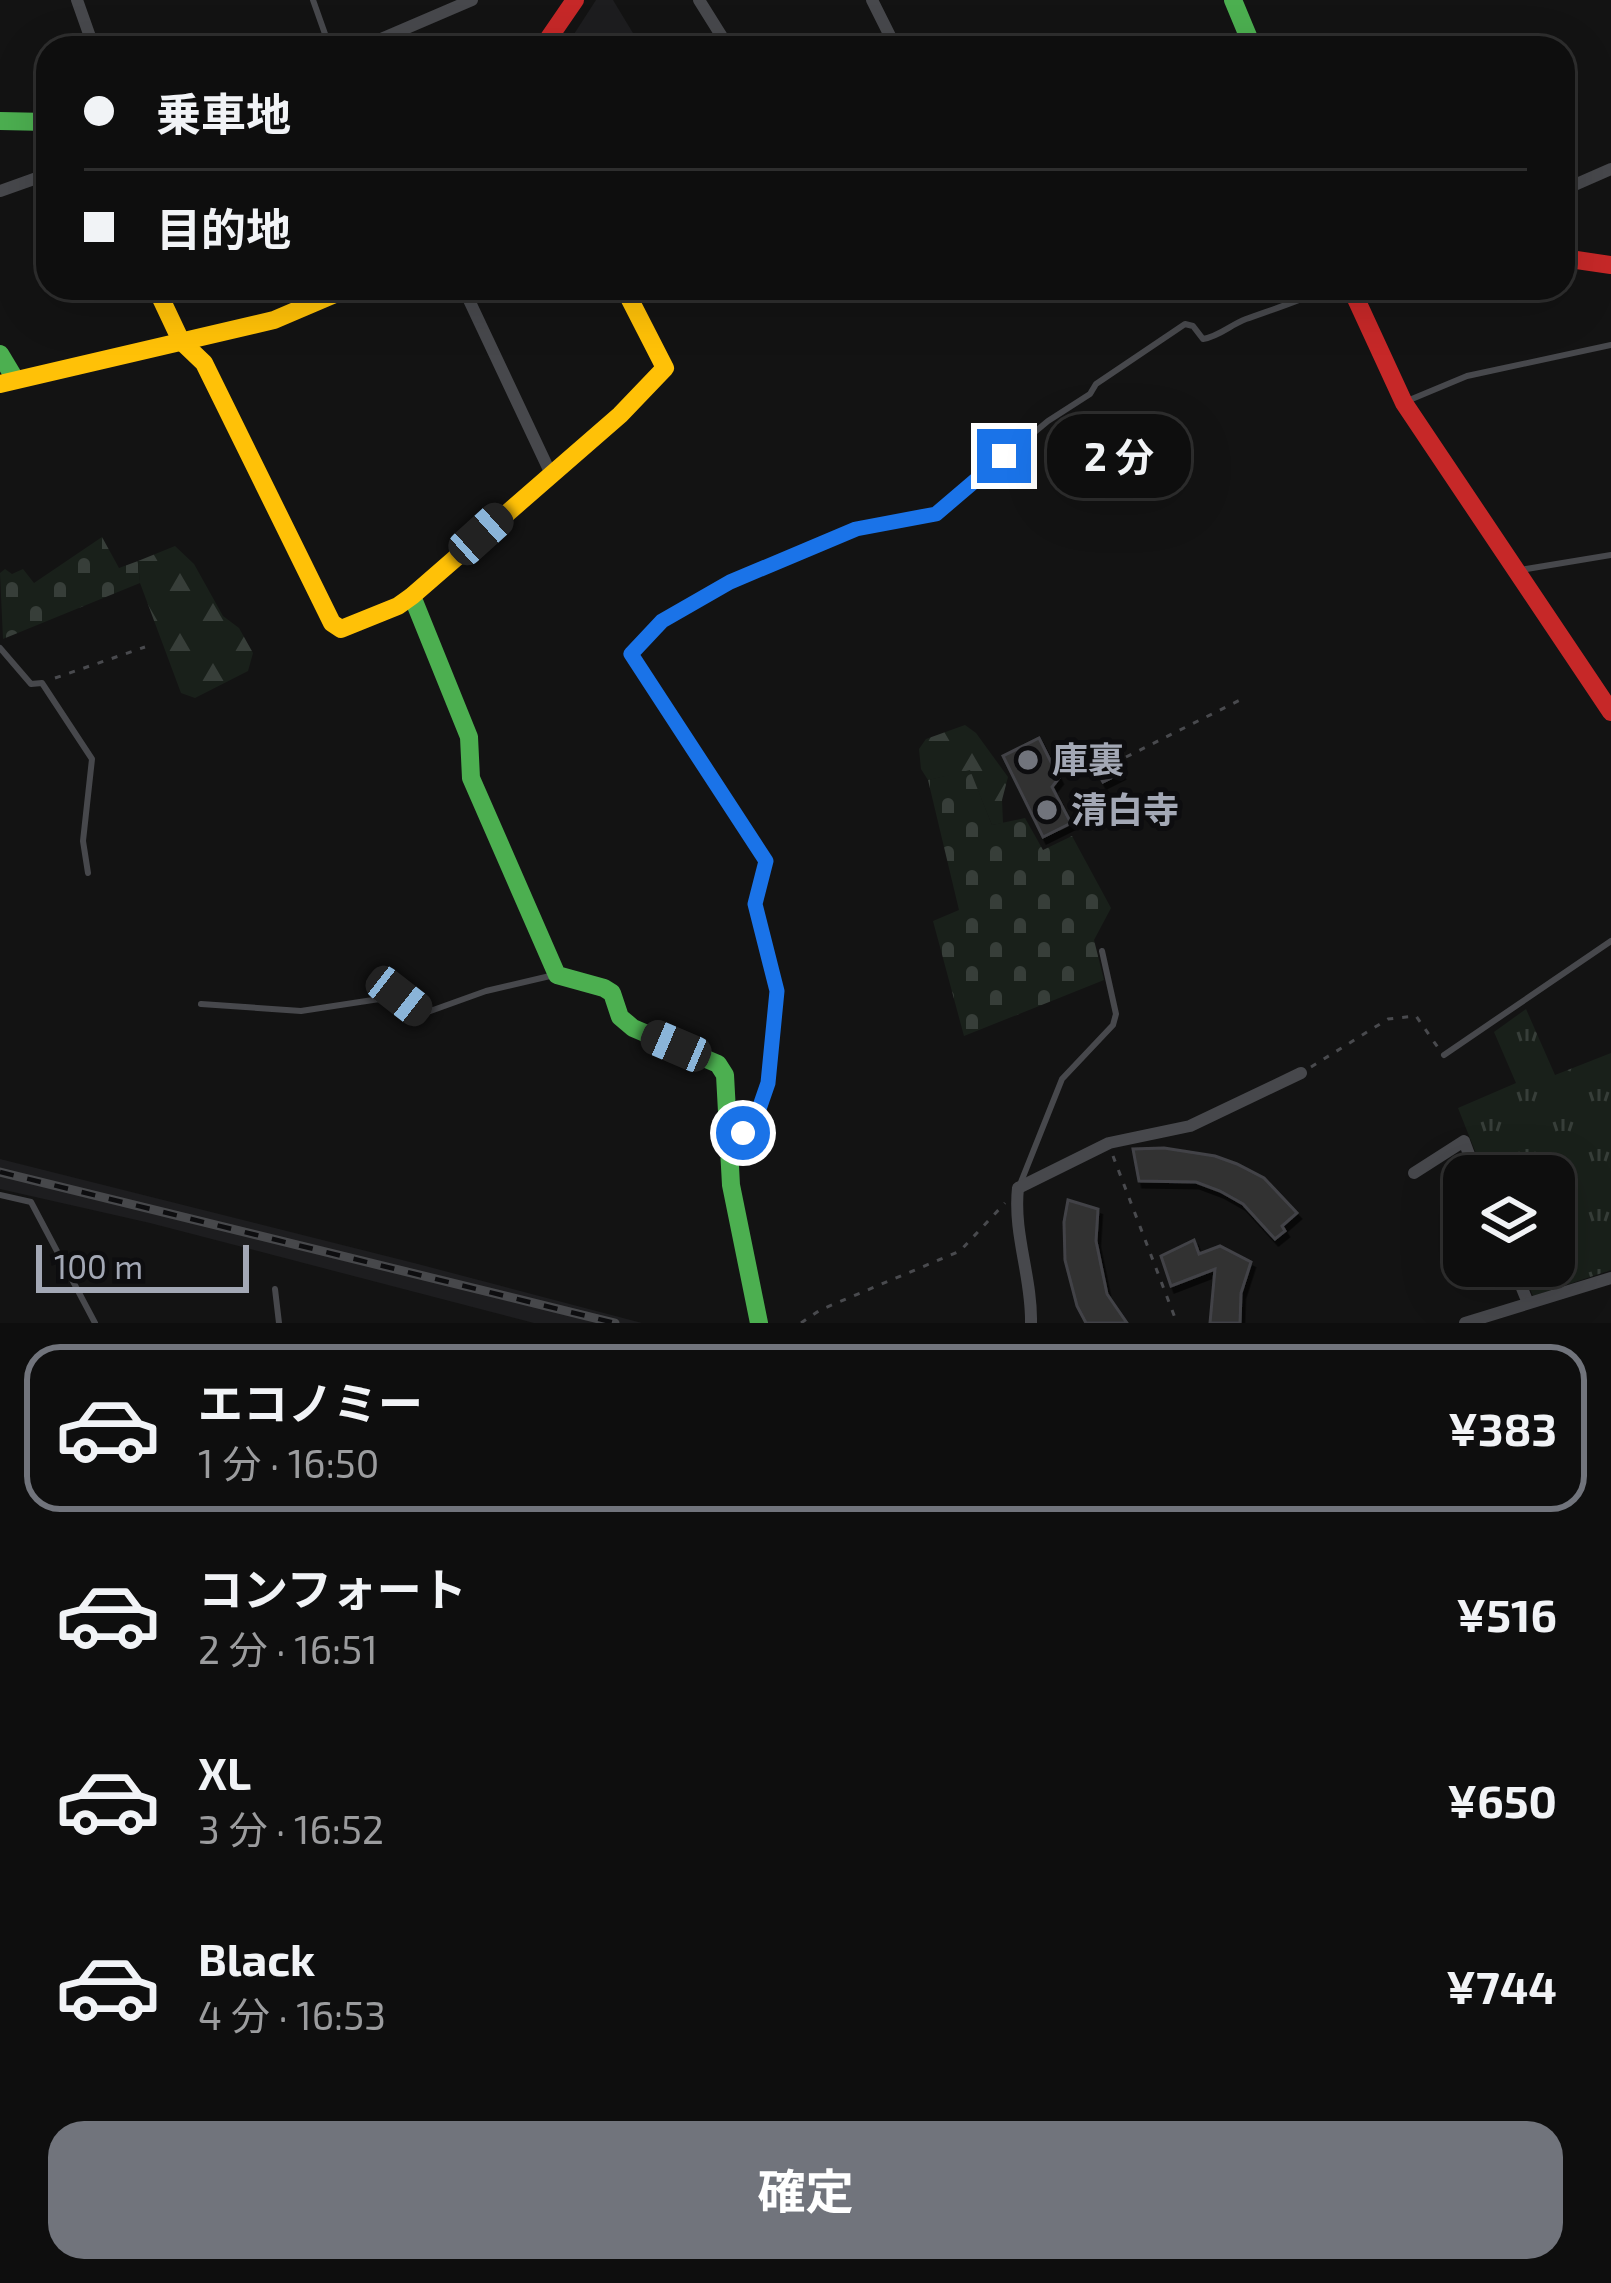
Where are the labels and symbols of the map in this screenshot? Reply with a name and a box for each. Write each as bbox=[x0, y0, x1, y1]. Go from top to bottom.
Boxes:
callout: 2 分 bbox=[1046, 414, 1190, 498]
route end bbox=[977, 429, 1031, 483]
car bbox=[442, 497, 520, 571]
place label: 庫裏 bbox=[1052, 737, 1124, 780]
marker: 庫裏 bbox=[1015, 747, 1041, 773]
place label: 清白寺 bbox=[1071, 787, 1179, 830]
marker: 清白寺 bbox=[1034, 797, 1060, 823]
car bbox=[360, 960, 438, 1032]
car bbox=[636, 1015, 716, 1077]
route start bbox=[716, 1106, 770, 1160]
scale bar bbox=[36, 1239, 249, 1292]

